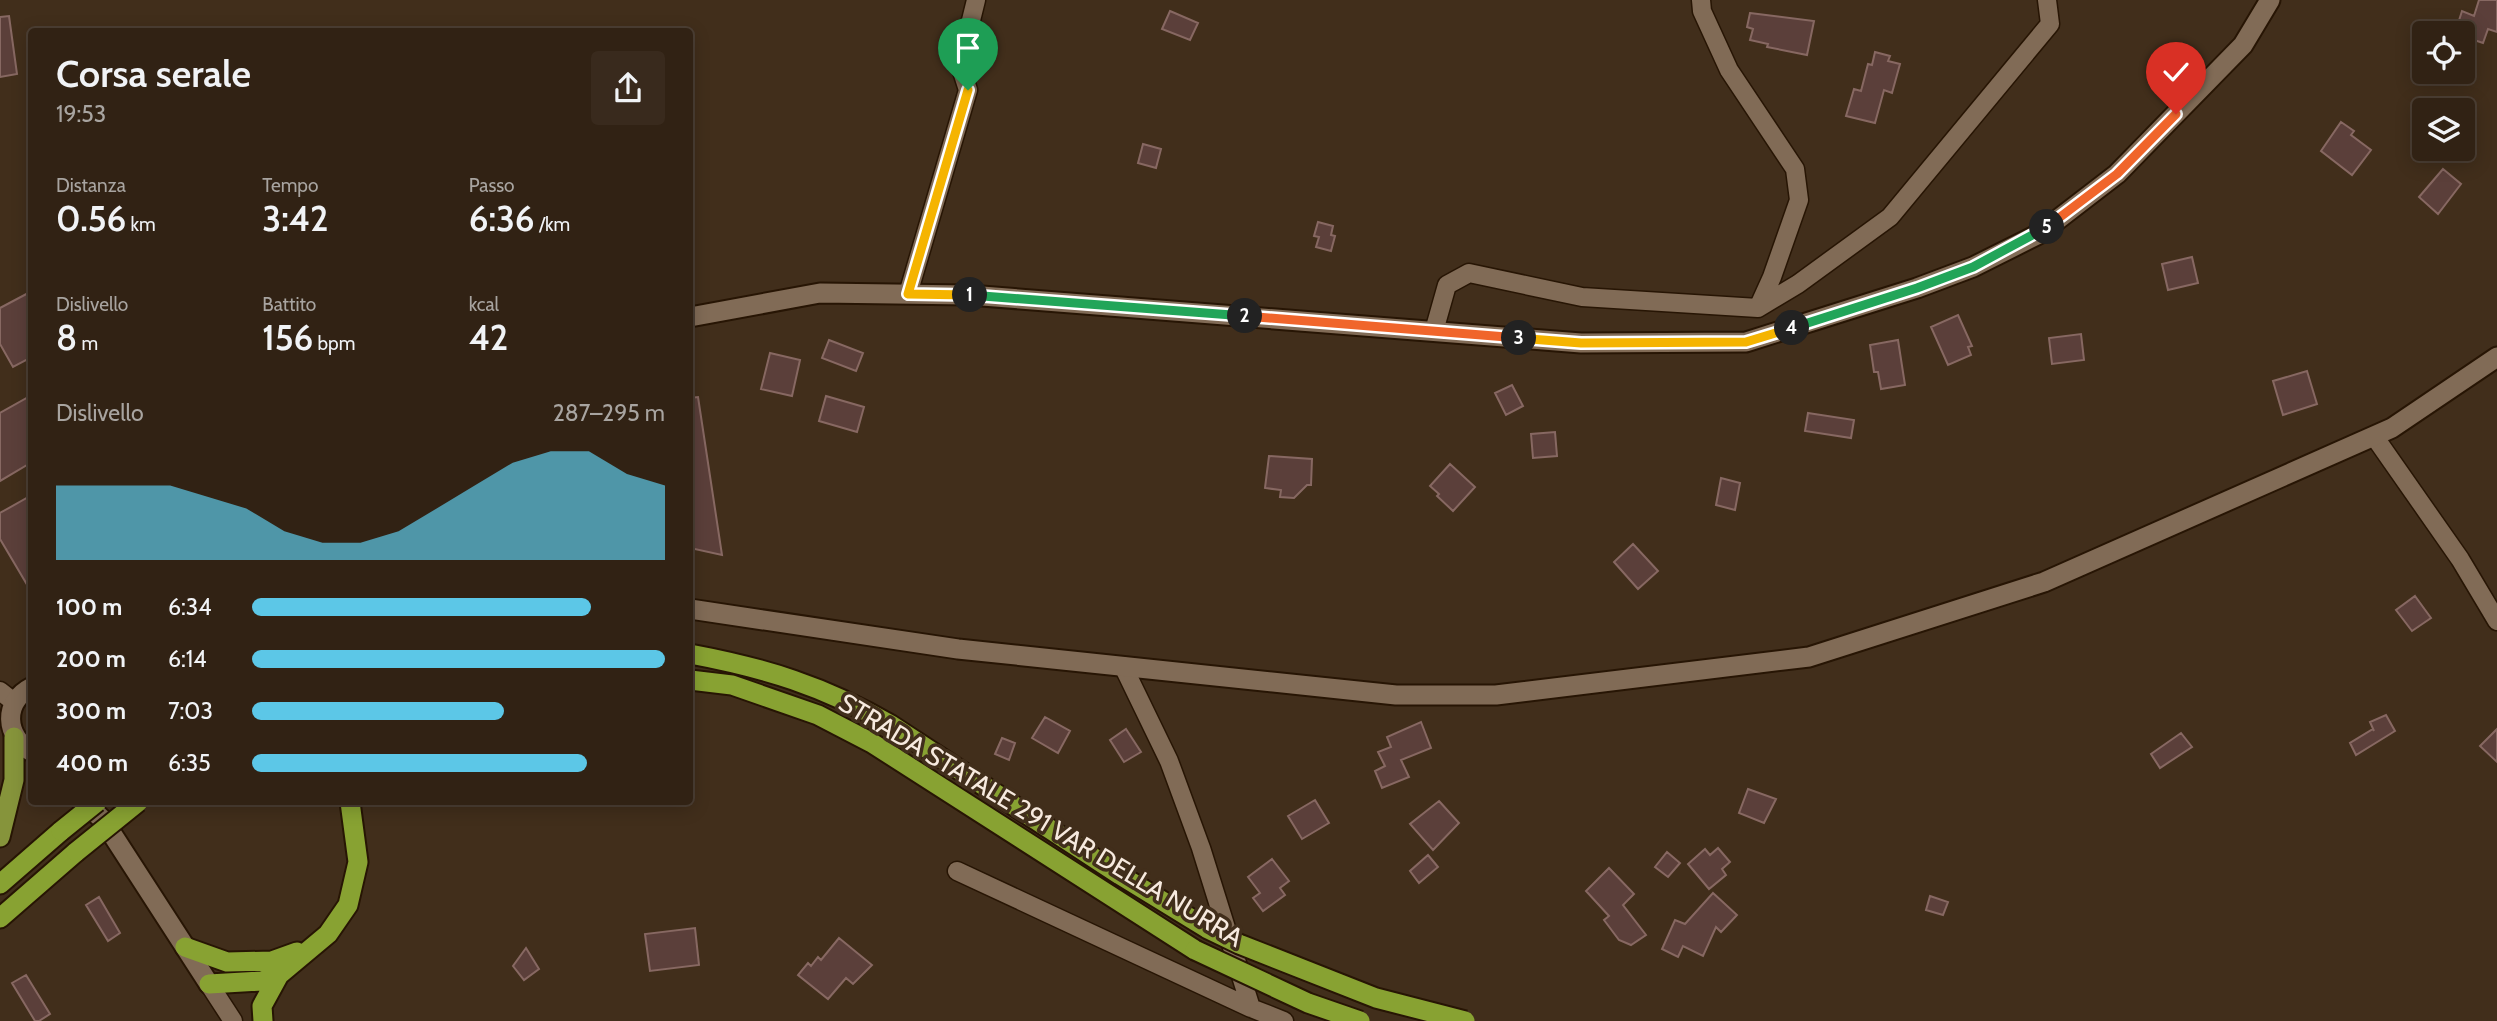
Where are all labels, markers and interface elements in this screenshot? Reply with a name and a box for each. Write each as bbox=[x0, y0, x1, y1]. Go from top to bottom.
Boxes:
pin bbox=[938, 18, 998, 90]
map controls bbox=[2412, 21, 2475, 161]
button: locate bbox=[2412, 21, 2475, 84]
icon: arrive bbox=[949, 29, 987, 67]
pin bbox=[2146, 42, 2206, 114]
text: Corsa serale bbox=[56, 50, 251, 97]
button: share bbox=[591, 51, 665, 125]
icon: check bbox=[2157, 53, 2195, 91]
button: layers bbox=[2412, 98, 2475, 161]
text: 19:53 bbox=[56, 100, 106, 128]
text: Distanza bbox=[56, 174, 126, 197]
text: Tempo bbox=[262, 174, 318, 197]
text: Passo bbox=[469, 174, 515, 197]
text: 0.56 bbox=[56, 197, 126, 240]
text: 3:42 bbox=[262, 197, 328, 240]
text: 6:36 bbox=[469, 197, 535, 240]
pin: 5 bbox=[2030, 210, 2064, 244]
text: km bbox=[126, 213, 156, 236]
text: /km bbox=[535, 213, 570, 236]
text: 5 bbox=[2041, 215, 2052, 238]
pin: 1 bbox=[953, 278, 988, 312]
text: 1 bbox=[966, 283, 973, 306]
text: Dislivello bbox=[56, 293, 128, 316]
text: Battito bbox=[262, 293, 316, 316]
text: kcal bbox=[469, 293, 499, 316]
pin: 2 bbox=[1228, 298, 1262, 334]
text: 2 bbox=[1239, 304, 1250, 327]
pin: 4 bbox=[1774, 310, 1810, 346]
text: 8 bbox=[56, 316, 77, 359]
text: 156 bbox=[262, 316, 313, 359]
text: 42 bbox=[469, 316, 508, 359]
text: 4 bbox=[1786, 316, 1797, 339]
pin: 3 bbox=[1502, 320, 1536, 356]
text: 3 bbox=[1513, 326, 1524, 349]
text: m bbox=[77, 332, 98, 355]
text: bpm bbox=[313, 332, 355, 355]
text: Dislivello bbox=[56, 399, 144, 427]
text: 287–295 m bbox=[553, 399, 665, 427]
text: 100 m bbox=[56, 593, 122, 621]
text: 6:34 bbox=[168, 593, 212, 621]
text: 200 m bbox=[56, 645, 126, 673]
text: 6:14 bbox=[168, 645, 207, 673]
street label: STRADA STATALE 291 VAR DELLA NURRA bbox=[833, 686, 1249, 954]
text: 300 m bbox=[56, 697, 126, 725]
text: 7:03 bbox=[168, 697, 213, 725]
text: 400 m bbox=[56, 749, 128, 777]
text: 6:35 bbox=[168, 749, 211, 777]

